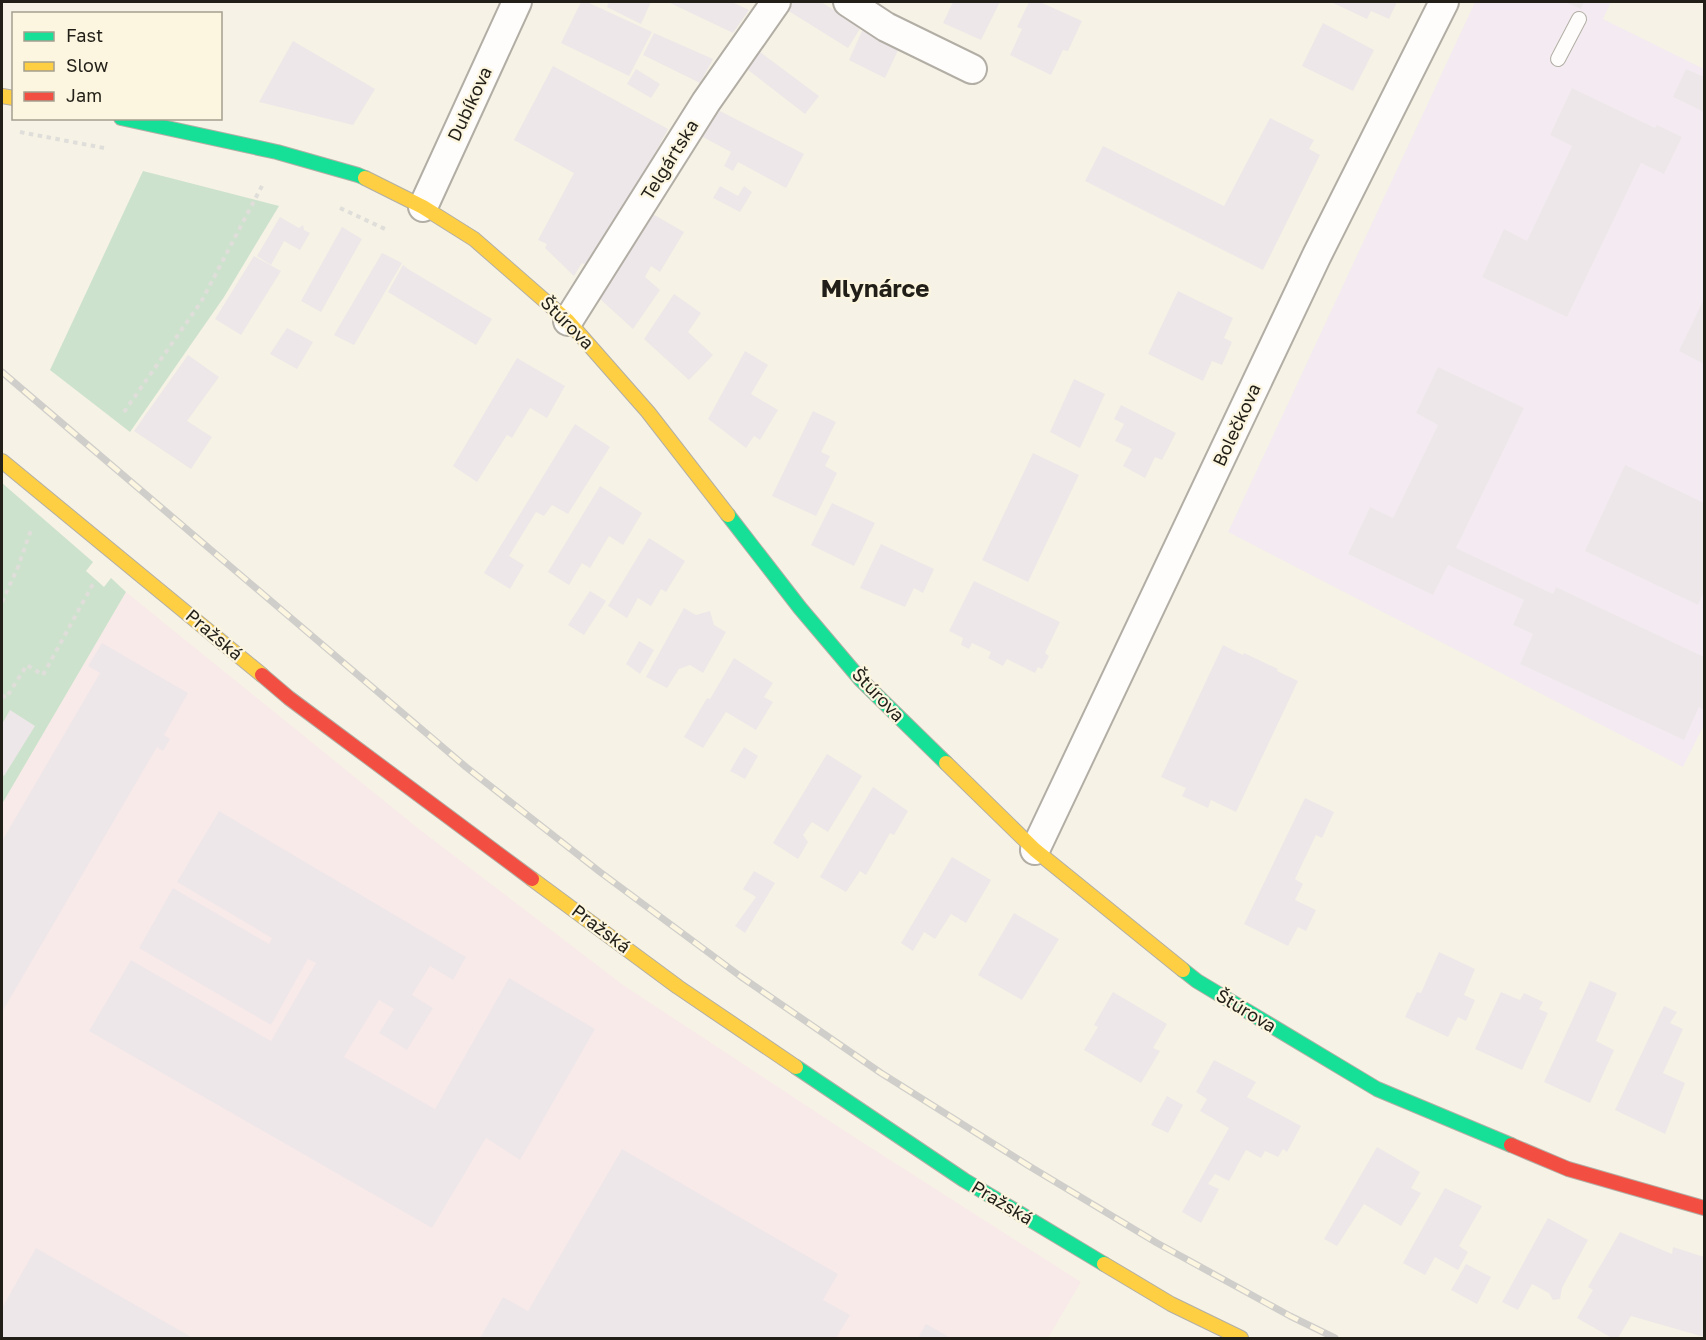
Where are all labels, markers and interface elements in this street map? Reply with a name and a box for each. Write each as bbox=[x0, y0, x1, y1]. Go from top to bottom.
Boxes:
legend bbox=[12, 12, 222, 120]
text: Fast bbox=[66, 24, 103, 46]
text: Slow bbox=[66, 54, 109, 76]
street label: Dubíkova bbox=[442, 63, 496, 144]
text: Jam bbox=[66, 84, 102, 106]
street label: Telgártska bbox=[636, 115, 703, 204]
district label: Mlynárce bbox=[821, 273, 929, 302]
street label: Štúrova bbox=[537, 291, 599, 353]
street label: Bolečkova bbox=[1207, 380, 1265, 469]
street label: Pražská bbox=[182, 604, 248, 664]
street label: Štúrova bbox=[848, 663, 910, 726]
street label: Pražská bbox=[568, 899, 635, 957]
street label: Štúrova bbox=[1212, 984, 1281, 1037]
street label: Pražská bbox=[968, 1175, 1037, 1229]

